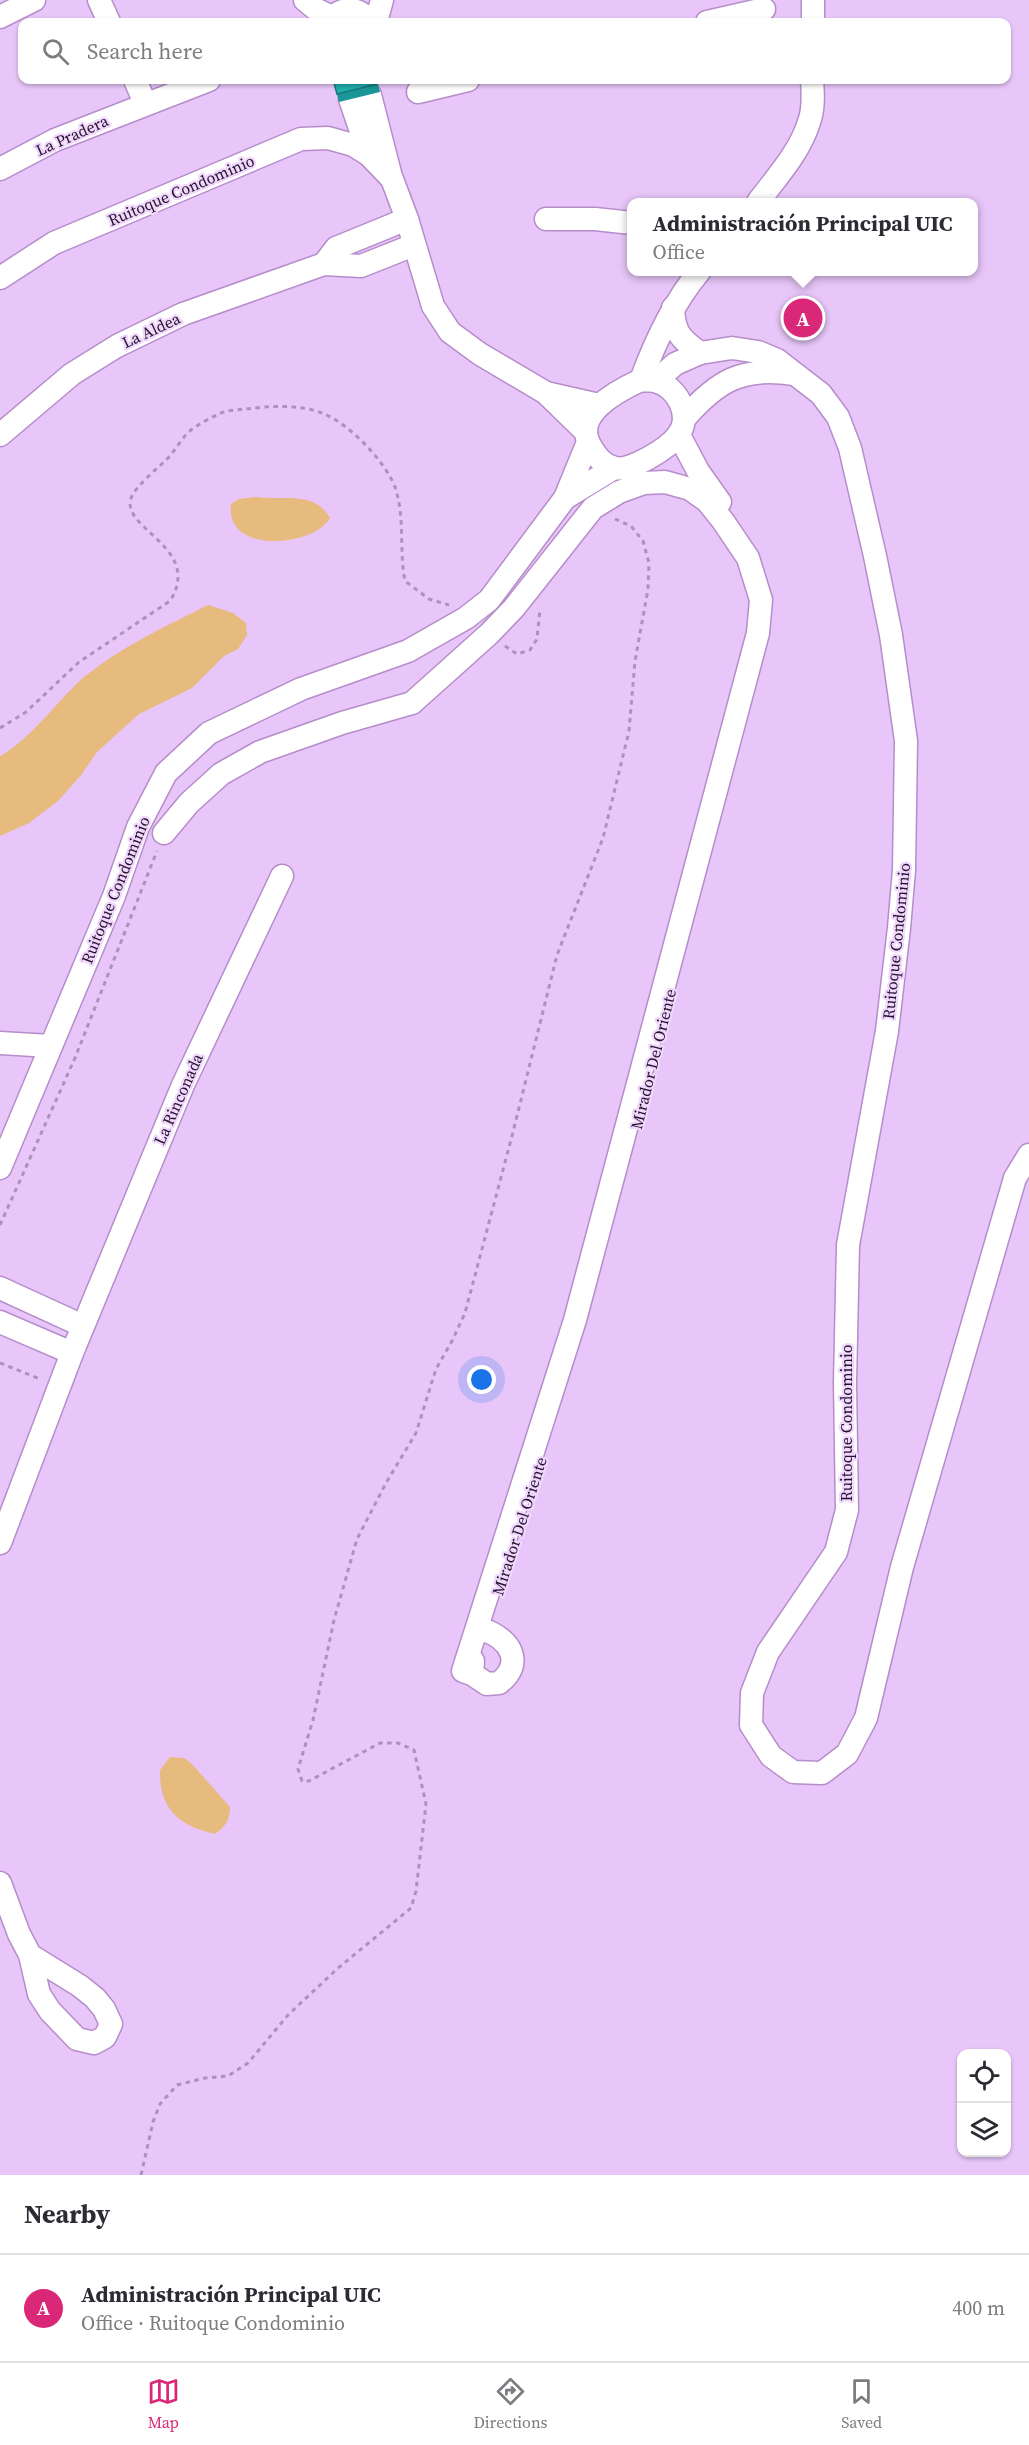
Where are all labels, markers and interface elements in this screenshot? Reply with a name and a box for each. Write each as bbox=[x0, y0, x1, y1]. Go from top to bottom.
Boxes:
search box bbox=[18, 18, 1011, 84]
icon: search bbox=[39, 35, 72, 68]
text: Search here bbox=[87, 36, 203, 66]
street label: La Pradera bbox=[32, 109, 113, 161]
street label: Ruitoque Condominio bbox=[104, 149, 258, 231]
popup bbox=[627, 198, 978, 276]
text: Administración Principal UIC bbox=[653, 208, 952, 238]
text: Office bbox=[653, 238, 705, 266]
pin: A bbox=[784, 296, 822, 340]
street label: La Aldea bbox=[118, 307, 185, 353]
street label: Ruitoque Condominio bbox=[75, 813, 155, 967]
street label: Ruitoque Condominio bbox=[877, 861, 915, 1020]
street label: Mirador Del Oriente bbox=[625, 986, 681, 1132]
street label: La Rinconada bbox=[148, 1049, 208, 1148]
street label: Ruitoque Condominio bbox=[835, 1344, 857, 1502]
your location bbox=[467, 1365, 496, 1394]
street label: Mirador Del Oriente bbox=[486, 1454, 552, 1598]
map controls bbox=[957, 2049, 1011, 2157]
button: locate bbox=[957, 2049, 1011, 2103]
button: layers bbox=[957, 2103, 1011, 2157]
text: Nearby bbox=[24, 2196, 110, 2232]
text: Administración Principal UIC bbox=[81, 2279, 381, 2309]
text: A bbox=[37, 2294, 50, 2322]
text: 400 m bbox=[952, 2294, 1005, 2322]
text: Office · Ruitoque Condominio bbox=[81, 2309, 345, 2337]
tab: Map bbox=[147, 2375, 180, 2433]
tab: Directions bbox=[473, 2375, 548, 2433]
tab: Saved bbox=[841, 2375, 882, 2433]

